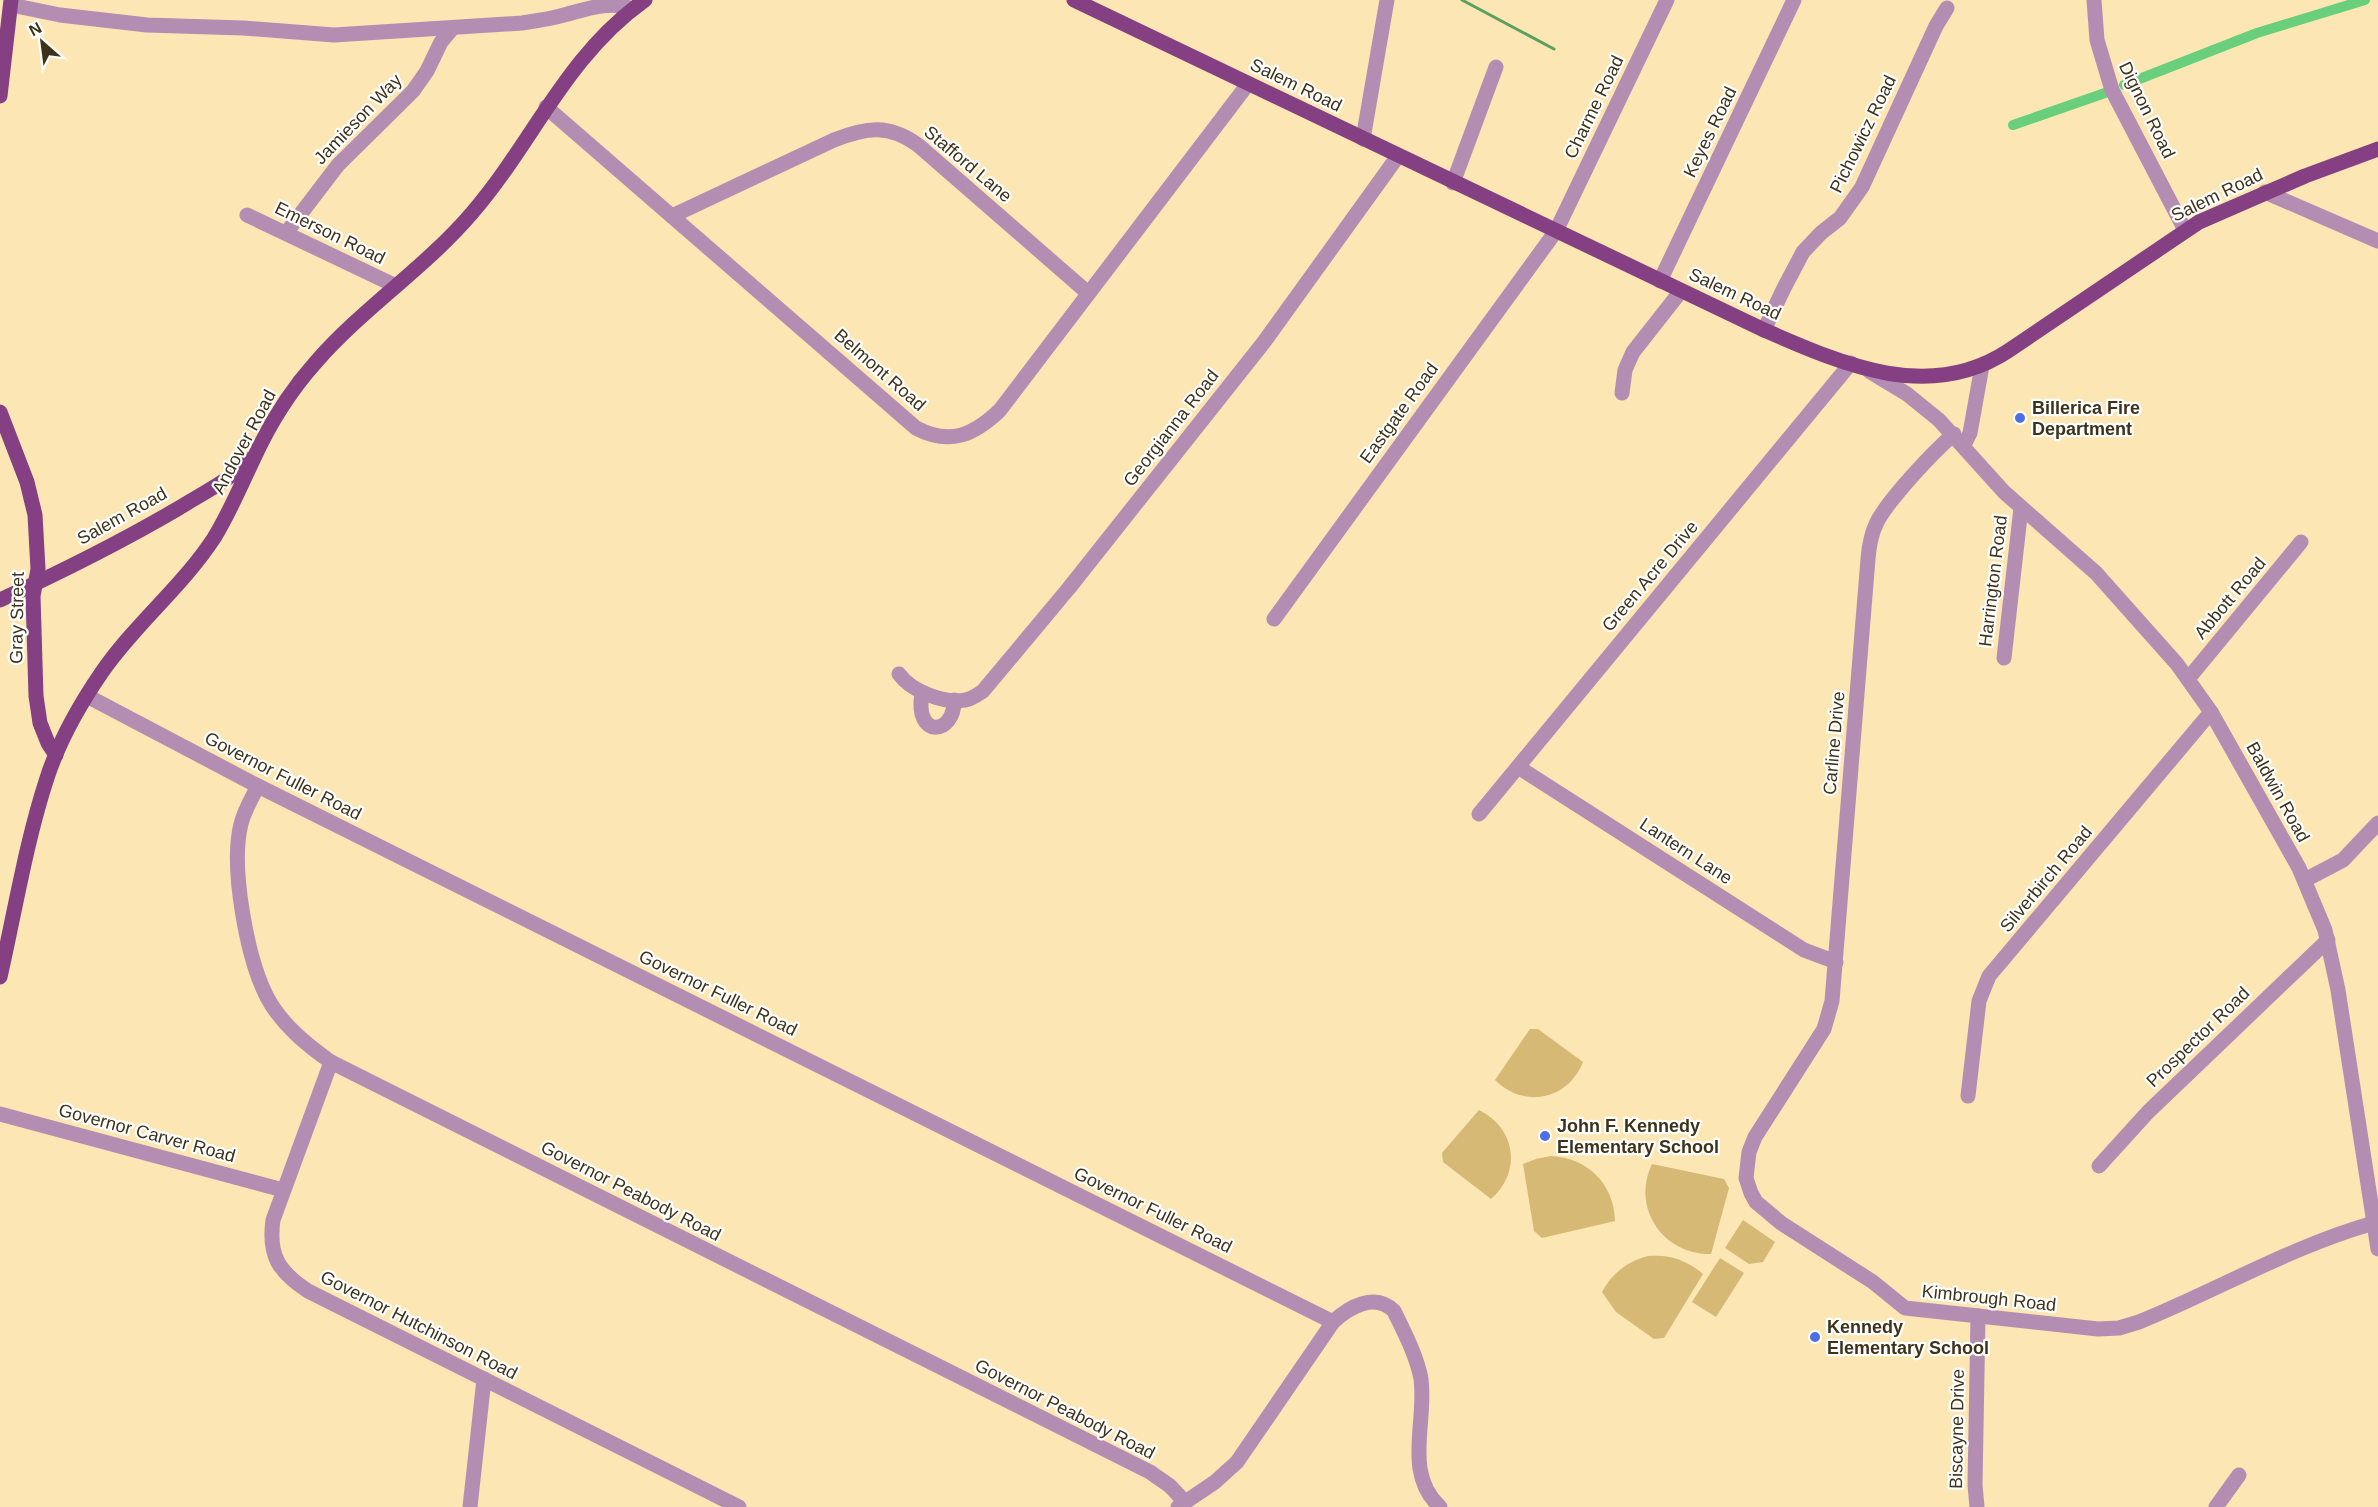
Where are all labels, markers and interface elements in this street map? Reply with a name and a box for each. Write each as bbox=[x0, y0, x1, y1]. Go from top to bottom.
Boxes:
north arrow bbox=[12, 12, 72, 72]
text: N bbox=[26, 19, 44, 39]
street label: Charme Road bbox=[1560, 52, 1628, 162]
street label: Salem Road bbox=[1247, 54, 1345, 116]
street label: Dignon Road bbox=[2115, 58, 2179, 162]
street label: Jamieson Way bbox=[310, 70, 406, 168]
street label: Pichowicz Road bbox=[1826, 72, 1900, 196]
street label: Keyes Road bbox=[1680, 84, 1740, 180]
street label: Stafford Lane bbox=[920, 122, 1016, 206]
street label: Salem Road bbox=[2168, 164, 2266, 226]
street label: Emerson Road bbox=[272, 198, 388, 268]
street label: Salem Road bbox=[1686, 264, 1784, 324]
street label: Belmont Road bbox=[830, 325, 930, 415]
street label: Eastgate Road bbox=[1356, 359, 1442, 467]
street label: Georgianna Road bbox=[1119, 366, 1223, 490]
street label: Andover Road bbox=[208, 387, 280, 497]
place label: Billerica Fire Department bbox=[2032, 398, 2140, 439]
marker: Billerica Fire Department bbox=[2013, 411, 2027, 425]
street label: Salem Road bbox=[74, 483, 170, 549]
street label: Harrington Road bbox=[1975, 514, 2011, 648]
street label: Green Acre Drive bbox=[1598, 517, 1702, 635]
street label: Abbott Road bbox=[2190, 553, 2270, 643]
street label: Gray Street bbox=[6, 572, 28, 664]
street label: Carline Drive bbox=[1820, 690, 1848, 796]
street label: Governor Fuller Road bbox=[201, 728, 365, 824]
street label: Baldwin Road bbox=[2242, 739, 2314, 845]
street label: Lantern Lane bbox=[1636, 814, 1736, 888]
street label: Silverbirch Road bbox=[1996, 822, 2096, 936]
street label: Governor Fuller Road bbox=[636, 946, 800, 1040]
street label: Prospector Road bbox=[2142, 983, 2254, 1091]
street label: Governor Carver Road bbox=[56, 1100, 238, 1166]
place label: John F. Kennedy Elementary School bbox=[1557, 1116, 1719, 1157]
marker: John F. Kennedy Elementary School bbox=[1538, 1129, 1552, 1143]
street label: Governor Peabody Road bbox=[538, 1137, 724, 1245]
street label: Governor Fuller Road bbox=[1071, 1163, 1235, 1257]
street label: Governor Hutchinson Road bbox=[317, 1267, 521, 1383]
street label: Kimbrough Road bbox=[1921, 1281, 2057, 1315]
place label: Kennedy Elementary School bbox=[1827, 1317, 1989, 1358]
marker: Kennedy Elementary School bbox=[1808, 1330, 1822, 1344]
street label: Governor Peabody Road bbox=[972, 1355, 1158, 1463]
street label: Biscayne Drive bbox=[1946, 1369, 1968, 1489]

